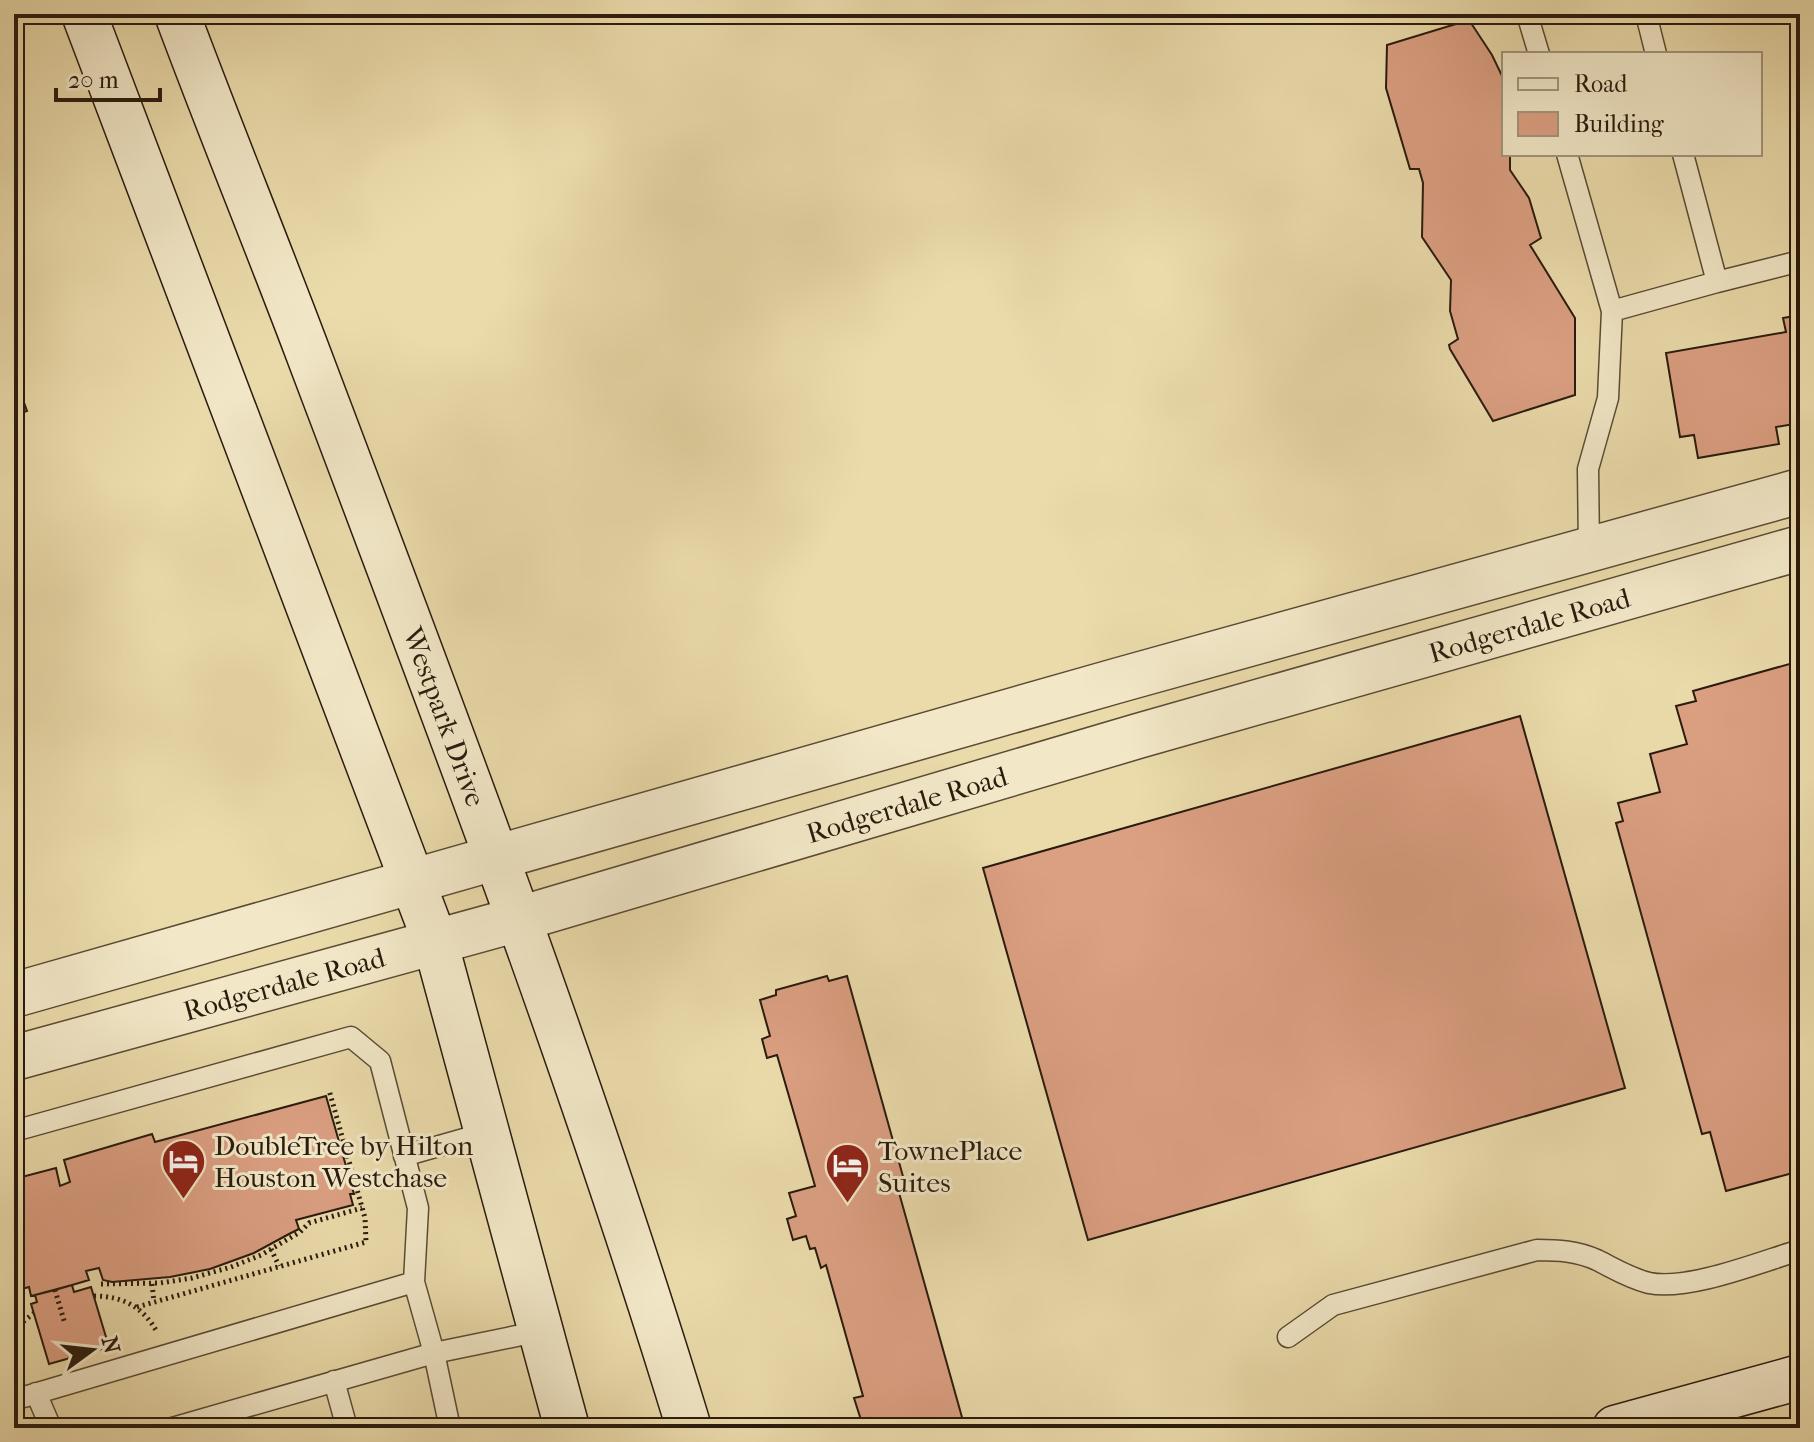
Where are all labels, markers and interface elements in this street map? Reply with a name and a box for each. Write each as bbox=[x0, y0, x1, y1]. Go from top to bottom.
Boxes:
scale bar bbox=[56, 52, 160, 102]
legend bbox=[1502, 52, 1762, 156]
text: 20 m bbox=[68, 66, 119, 94]
text: Road bbox=[1574, 70, 1628, 98]
text: Building bbox=[1574, 110, 1665, 138]
street label: Rodgerdale Road bbox=[1425, 581, 1635, 670]
street label: Westpark Drive bbox=[395, 622, 492, 811]
street label: Rodgerdale Road bbox=[802, 759, 1012, 850]
street label: Rodgerdale Road bbox=[180, 940, 389, 1028]
place label: DoubleTree by Hilton Houston Westchase bbox=[214, 1129, 473, 1194]
place label: TownePlace Suites bbox=[878, 1134, 1022, 1199]
hotel icon: DoubleTree by Hilton Houston Westchase bbox=[159, 1137, 207, 1200]
hotel icon: TownePlace Suites bbox=[823, 1142, 871, 1205]
north arrow bbox=[52, 1310, 132, 1390]
text: N bbox=[96, 1334, 125, 1357]

